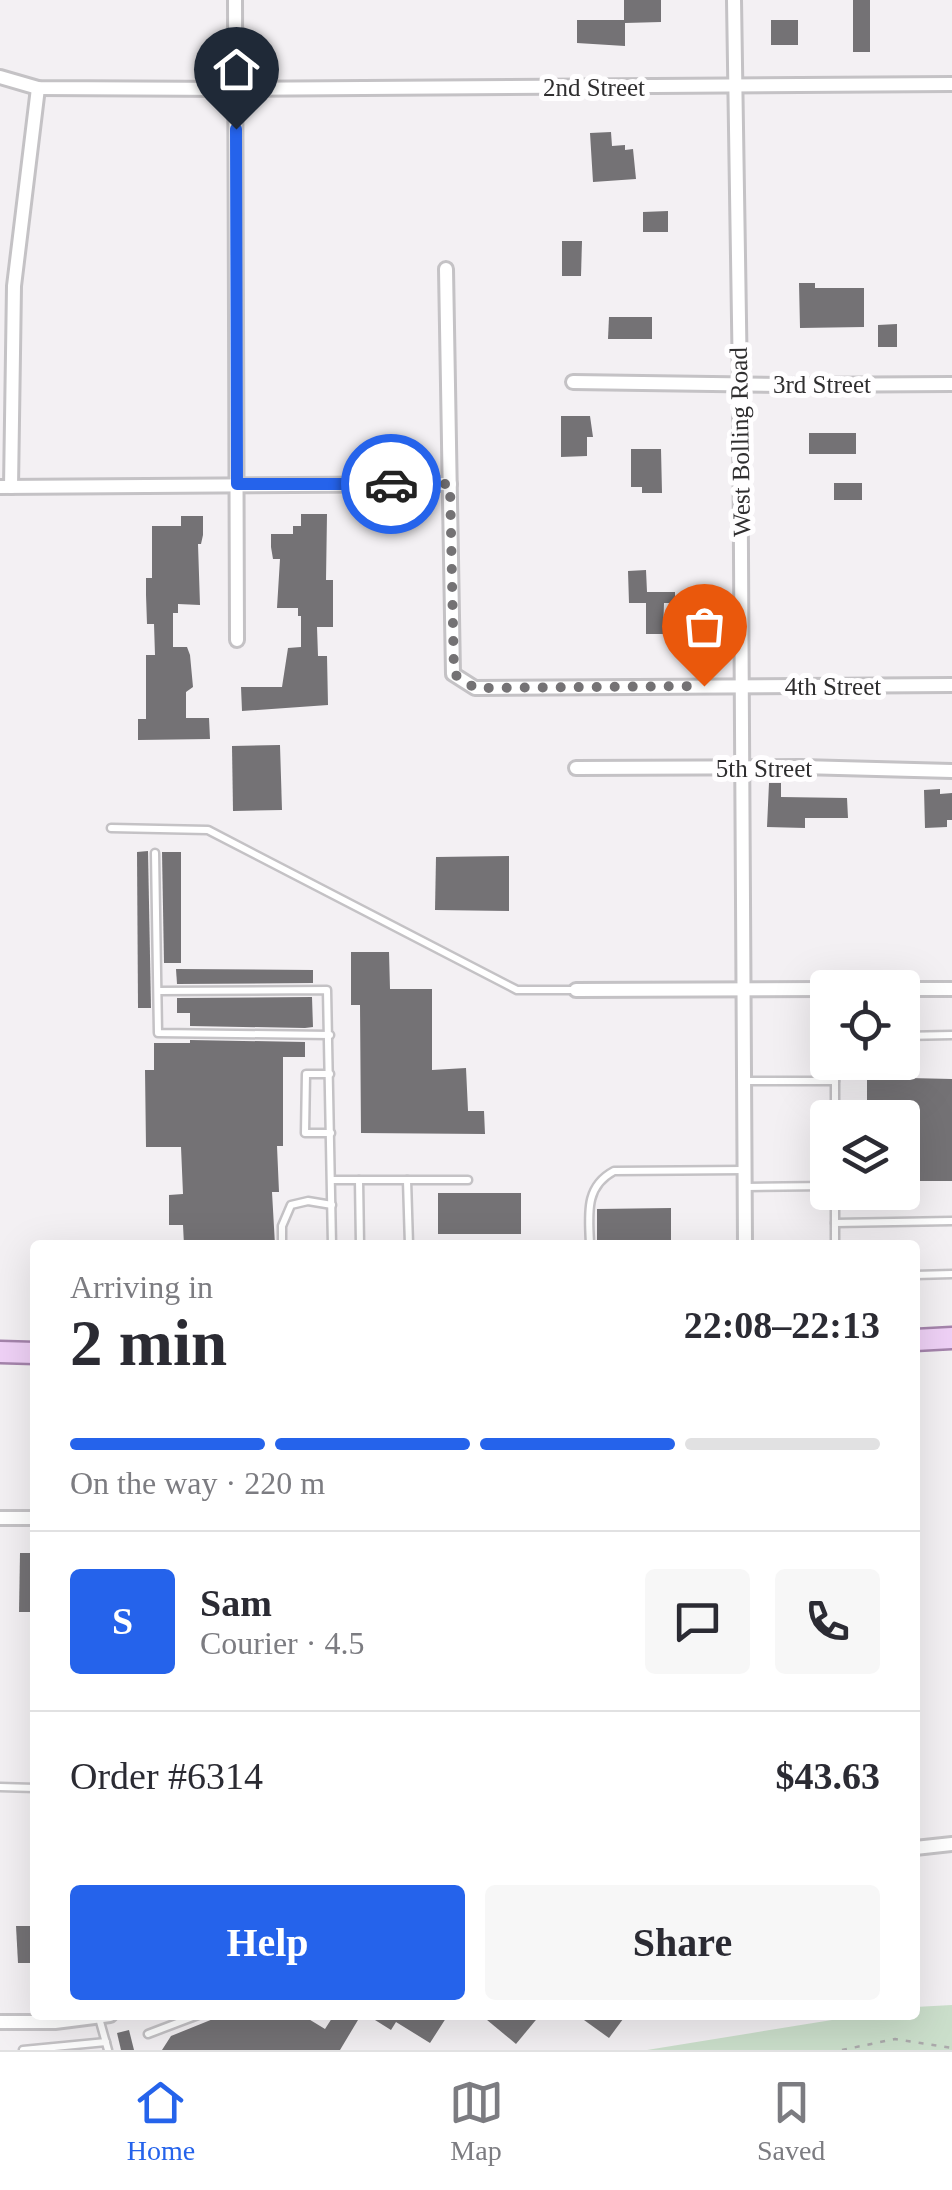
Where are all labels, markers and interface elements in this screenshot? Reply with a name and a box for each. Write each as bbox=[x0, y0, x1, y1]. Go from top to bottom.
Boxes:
pin bbox=[194, 27, 279, 130]
icon: home bbox=[209, 42, 264, 97]
street label: 2nd Street bbox=[543, 74, 645, 101]
street label: West Bolling Road bbox=[725, 346, 755, 537]
street label: 3rd Street bbox=[773, 371, 871, 398]
courier bbox=[341, 434, 441, 534]
icon: car bbox=[364, 457, 419, 512]
pin bbox=[662, 584, 747, 687]
icon: bag bbox=[677, 599, 732, 654]
street label: 4th Street bbox=[785, 673, 881, 700]
street label: 5th Street bbox=[716, 755, 812, 782]
map controls bbox=[810, 970, 920, 1210]
button: locate bbox=[810, 970, 920, 1080]
button: layers bbox=[810, 1100, 920, 1210]
text: Arriving in bbox=[70, 1269, 213, 1305]
text: 22:08–22:13 bbox=[684, 1304, 880, 1346]
text: 2 min bbox=[70, 1307, 227, 1379]
text: On the way · 220 m bbox=[70, 1465, 325, 1501]
button: chat bbox=[645, 1569, 750, 1674]
button: phone bbox=[775, 1569, 880, 1674]
text: Sam bbox=[200, 1582, 272, 1624]
text: S bbox=[112, 1600, 133, 1642]
text: Courier · 4.5 bbox=[200, 1625, 364, 1661]
text: Order #6314 bbox=[70, 1755, 263, 1797]
text: $43.63 bbox=[776, 1755, 880, 1797]
button: Help bbox=[70, 1885, 465, 2000]
button: Share bbox=[485, 1885, 880, 2000]
tab: Home bbox=[127, 2075, 195, 2167]
tab: Map bbox=[449, 2075, 504, 2167]
tab: Saved bbox=[757, 2075, 825, 2167]

